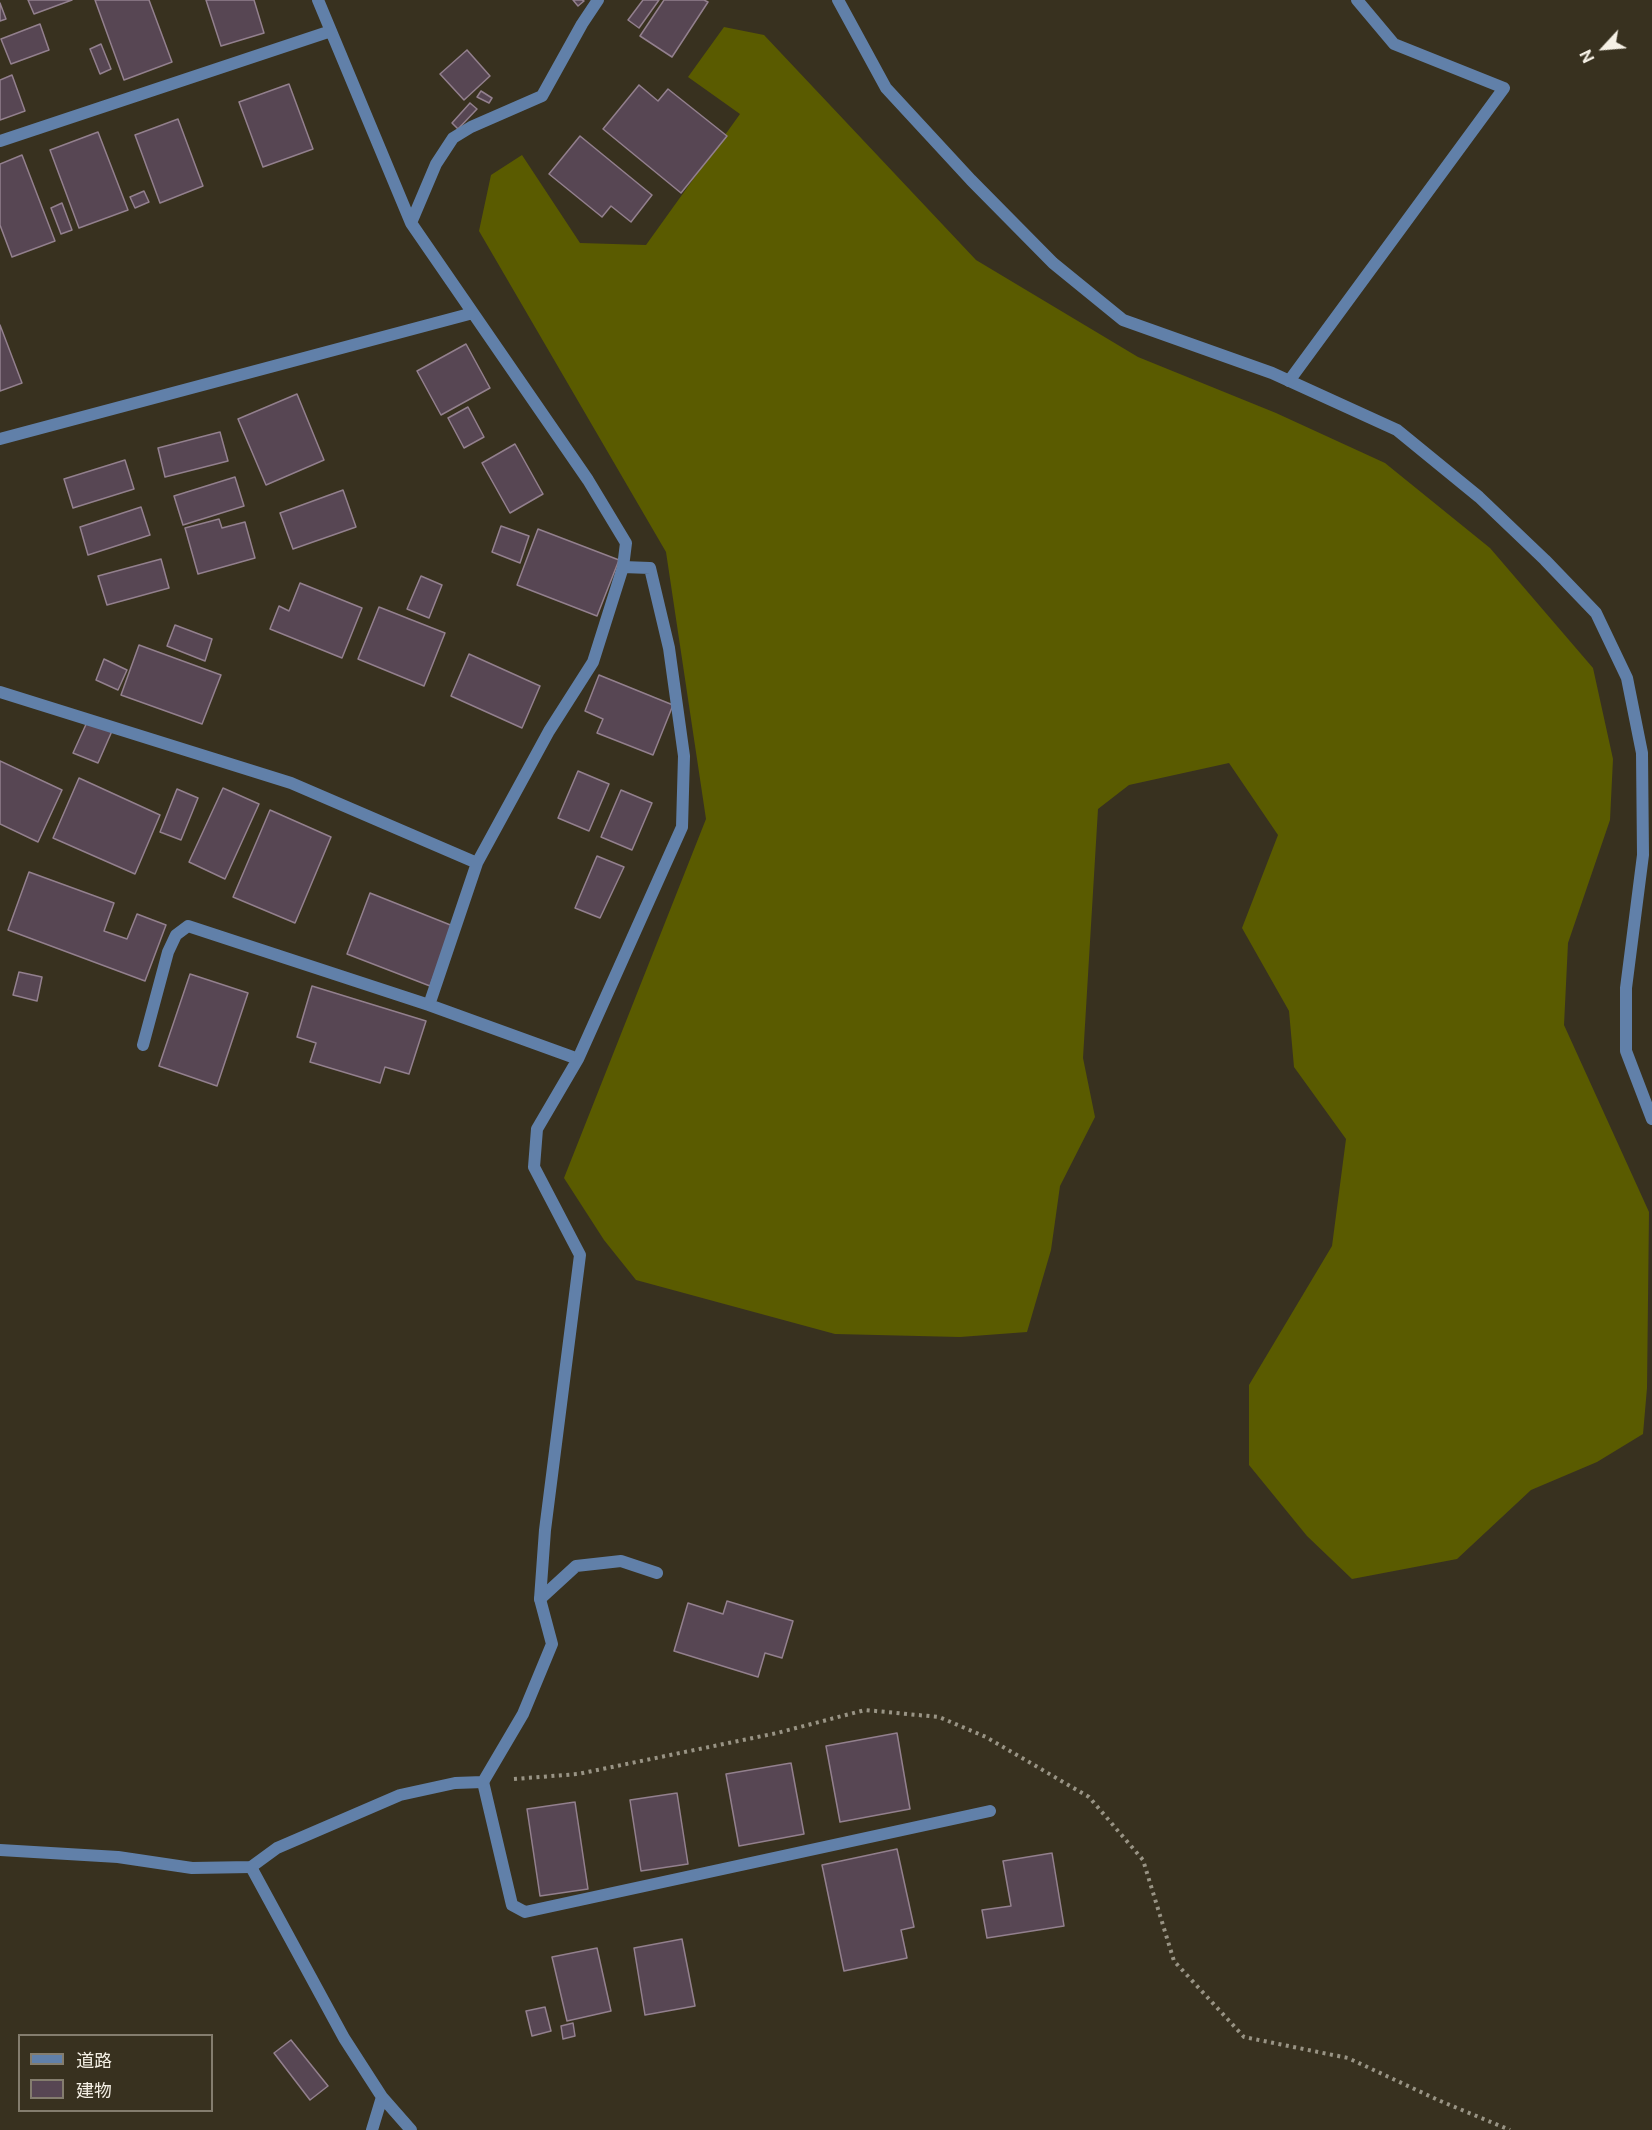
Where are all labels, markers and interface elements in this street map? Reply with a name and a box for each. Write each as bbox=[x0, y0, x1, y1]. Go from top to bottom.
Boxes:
north arrow bbox=[1574, 18, 1634, 78]
text: N bbox=[1576, 46, 1599, 66]
legend bbox=[18, 2034, 213, 2112]
text: 道路 bbox=[76, 2050, 112, 2071]
text: 建物 bbox=[76, 2080, 112, 2101]

